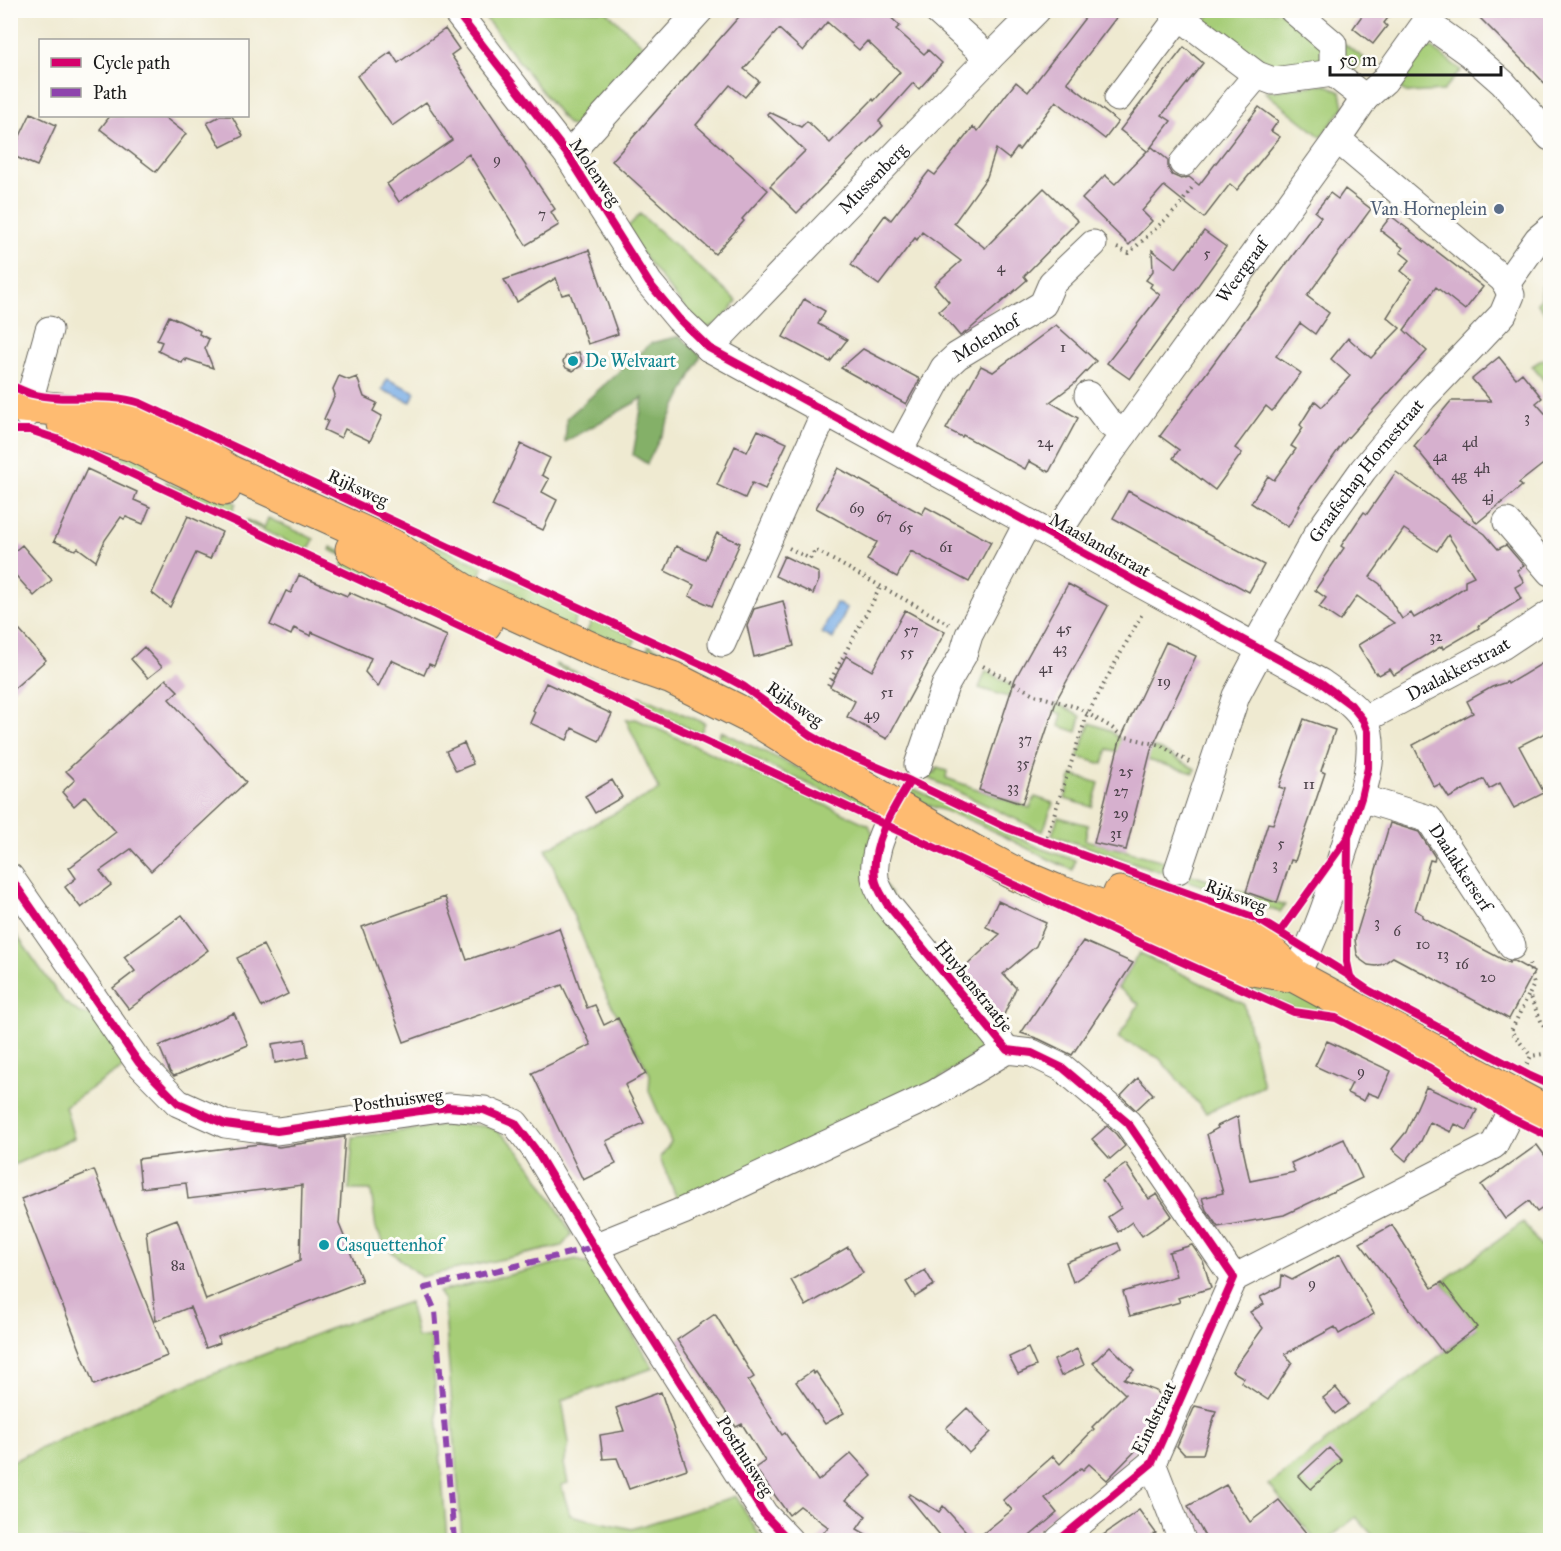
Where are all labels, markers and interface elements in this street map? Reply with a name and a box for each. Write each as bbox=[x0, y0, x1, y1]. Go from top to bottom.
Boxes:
legend bbox=[39, 39, 249, 117]
scale bar bbox=[1330, 39, 1501, 77]
text: 50 m bbox=[1339, 49, 1377, 71]
text: Cycle path bbox=[93, 52, 170, 74]
text: Path bbox=[93, 82, 127, 104]
street label: Molenweg bbox=[564, 134, 626, 211]
street label: Mussenberg bbox=[834, 138, 913, 218]
house number: 9 bbox=[493, 150, 501, 168]
place label: Van Horneplein bbox=[1369, 198, 1487, 220]
marker: Van Horneplein bbox=[1492, 202, 1506, 216]
house number: 7 bbox=[538, 205, 546, 223]
street label: Weergraaf bbox=[1211, 231, 1275, 307]
house number: 5 bbox=[1204, 244, 1211, 262]
house number: 4 bbox=[997, 258, 1006, 276]
street label: Molenhof bbox=[948, 308, 1026, 367]
house number: 1 bbox=[1060, 338, 1066, 356]
place label: De Welvaart bbox=[585, 350, 677, 372]
marker: De Welvaart bbox=[566, 354, 580, 368]
street label: Graafschap Hornestraat bbox=[1304, 394, 1429, 546]
house number: 3 bbox=[1524, 408, 1530, 426]
house number: 24 bbox=[1037, 433, 1054, 451]
house number: 4d bbox=[1462, 433, 1478, 451]
house number: 4a bbox=[1433, 447, 1448, 465]
house number: 4h bbox=[1474, 459, 1491, 477]
street label: Rijksweg bbox=[324, 464, 392, 513]
house number: 4g bbox=[1451, 466, 1468, 484]
house number: 4j bbox=[1482, 487, 1494, 505]
house number: 69 bbox=[849, 499, 865, 517]
house number: 67 bbox=[876, 508, 892, 526]
street label: Maaslandstraat bbox=[1045, 508, 1155, 582]
house number: 65 bbox=[899, 518, 913, 536]
house number: 61 bbox=[939, 538, 953, 556]
house number: 45 bbox=[1056, 619, 1072, 637]
house number: 57 bbox=[904, 621, 918, 639]
house number: 32 bbox=[1429, 627, 1443, 645]
street label: Daalakkerstraat bbox=[1403, 632, 1515, 706]
house number: 43 bbox=[1053, 639, 1067, 657]
house number: 55 bbox=[900, 643, 914, 661]
house number: 41 bbox=[1039, 659, 1053, 677]
house number: 19 bbox=[1157, 672, 1171, 690]
street label: Rijksweg bbox=[762, 677, 828, 733]
house number: 51 bbox=[881, 683, 894, 701]
house number: 49 bbox=[864, 705, 880, 723]
house number: 37 bbox=[1018, 730, 1032, 748]
house number: 35 bbox=[1017, 754, 1030, 772]
house number: 25 bbox=[1119, 762, 1133, 780]
house number: 11 bbox=[1303, 775, 1315, 793]
house number: 33 bbox=[1007, 778, 1019, 796]
house number: 27 bbox=[1114, 782, 1129, 800]
house number: 29 bbox=[1113, 804, 1129, 822]
street label: Daalakkerserf bbox=[1424, 820, 1499, 918]
house number: 31 bbox=[1110, 824, 1122, 842]
house number: 5 bbox=[1278, 834, 1285, 852]
house number: 3 bbox=[1272, 855, 1278, 873]
street label: Rijksweg bbox=[1202, 874, 1271, 919]
house number: 3 bbox=[1374, 913, 1380, 931]
house number: 6 bbox=[1393, 922, 1402, 940]
street label: Huybenstraatje bbox=[930, 935, 1018, 1037]
house number: 10 bbox=[1416, 935, 1430, 953]
house number: 13 bbox=[1437, 945, 1449, 963]
house number: 16 bbox=[1455, 955, 1470, 973]
house number: 20 bbox=[1480, 968, 1496, 986]
house number: 9 bbox=[1357, 1062, 1365, 1080]
street label: Posthuisweg bbox=[352, 1083, 445, 1117]
place label: Casquettenhof bbox=[336, 1234, 446, 1257]
marker: Casquettenhof bbox=[317, 1238, 331, 1252]
house number: 8a bbox=[171, 1256, 186, 1274]
house number: 9 bbox=[1308, 1274, 1316, 1292]
street label: Eindstraat bbox=[1127, 1378, 1181, 1458]
street label: Posthuisweg bbox=[711, 1412, 779, 1501]

